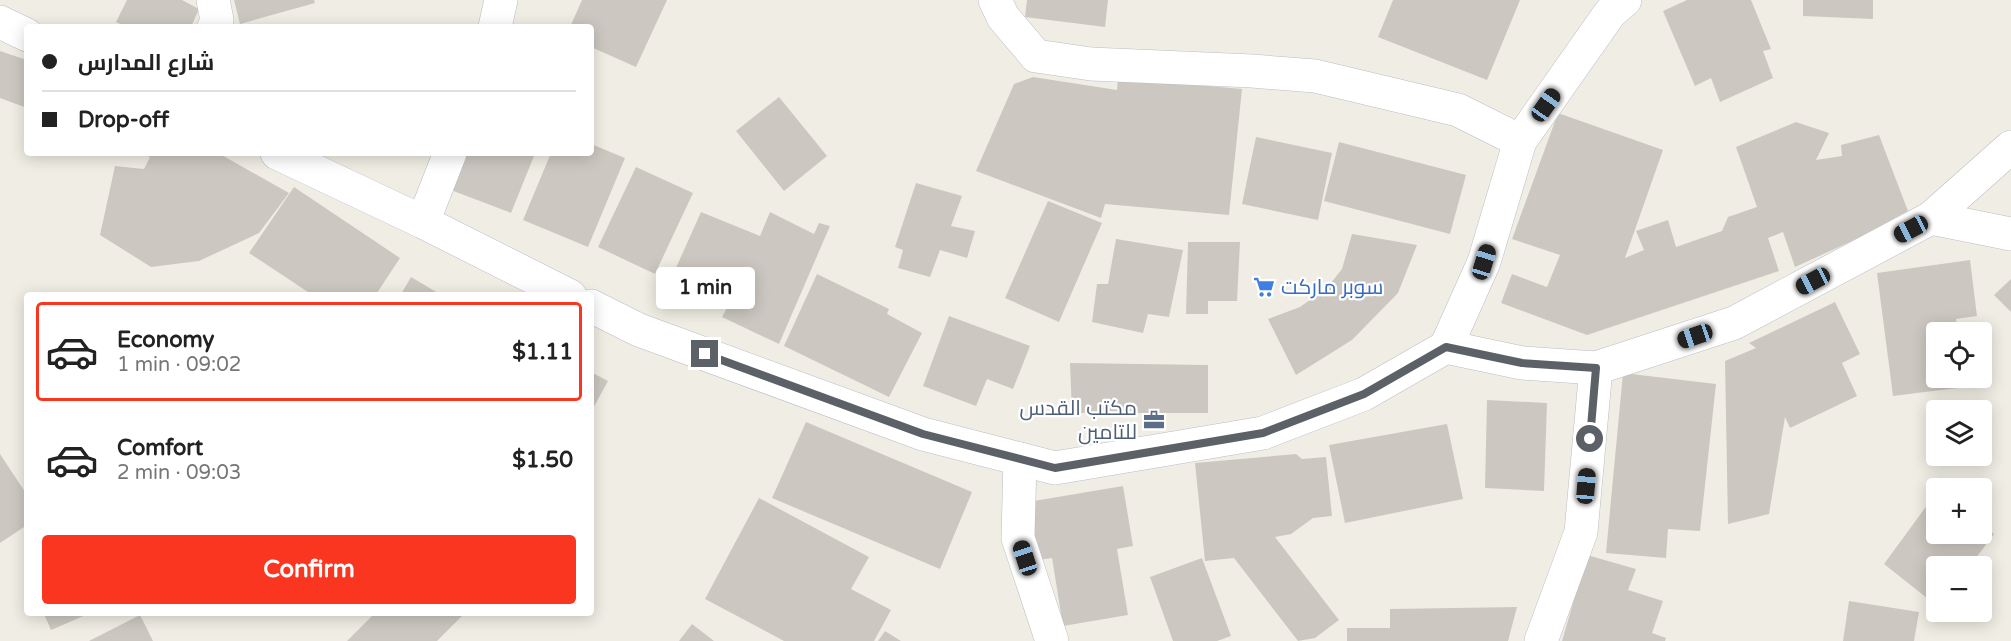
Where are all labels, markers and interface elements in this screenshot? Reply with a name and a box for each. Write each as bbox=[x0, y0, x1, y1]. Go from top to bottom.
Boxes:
text: شارع المدارس bbox=[78, 50, 214, 76]
car bbox=[1528, 85, 1564, 125]
text: Drop-off bbox=[78, 107, 169, 133]
car bbox=[1891, 213, 1931, 245]
car bbox=[1470, 242, 1498, 282]
car bbox=[1793, 265, 1833, 297]
callout: 1 min bbox=[656, 267, 754, 309]
supermarket icon: سوبر ماركت bbox=[1252, 275, 1276, 299]
place label: سوبر ماركت bbox=[1281, 275, 1383, 300]
text: 1 min bbox=[679, 276, 732, 300]
car bbox=[1675, 322, 1715, 350]
map controls bbox=[1926, 322, 1992, 622]
button: locate bbox=[1926, 322, 1992, 388]
icon: car bbox=[45, 325, 99, 379]
text: Economy bbox=[117, 327, 214, 353]
text: $1.11 bbox=[512, 339, 573, 365]
route end bbox=[691, 340, 718, 367]
text: 1 min · 09:02 bbox=[117, 353, 241, 377]
place label: مكتب القدس للتامين bbox=[1019, 396, 1137, 445]
button: layers bbox=[1926, 400, 1992, 466]
office icon: مكتب القدس للتامين bbox=[1142, 408, 1166, 432]
route start bbox=[1576, 425, 1603, 452]
icon: car bbox=[45, 433, 99, 487]
text: Comfort bbox=[117, 435, 203, 461]
text: $1.50 bbox=[512, 447, 573, 473]
text: 2 min · 09:03 bbox=[117, 461, 241, 485]
car bbox=[1575, 467, 1597, 505]
button: + bbox=[1926, 478, 1992, 544]
button: Confirm bbox=[42, 535, 576, 604]
car bbox=[1011, 538, 1039, 578]
button: − bbox=[1926, 556, 1992, 622]

